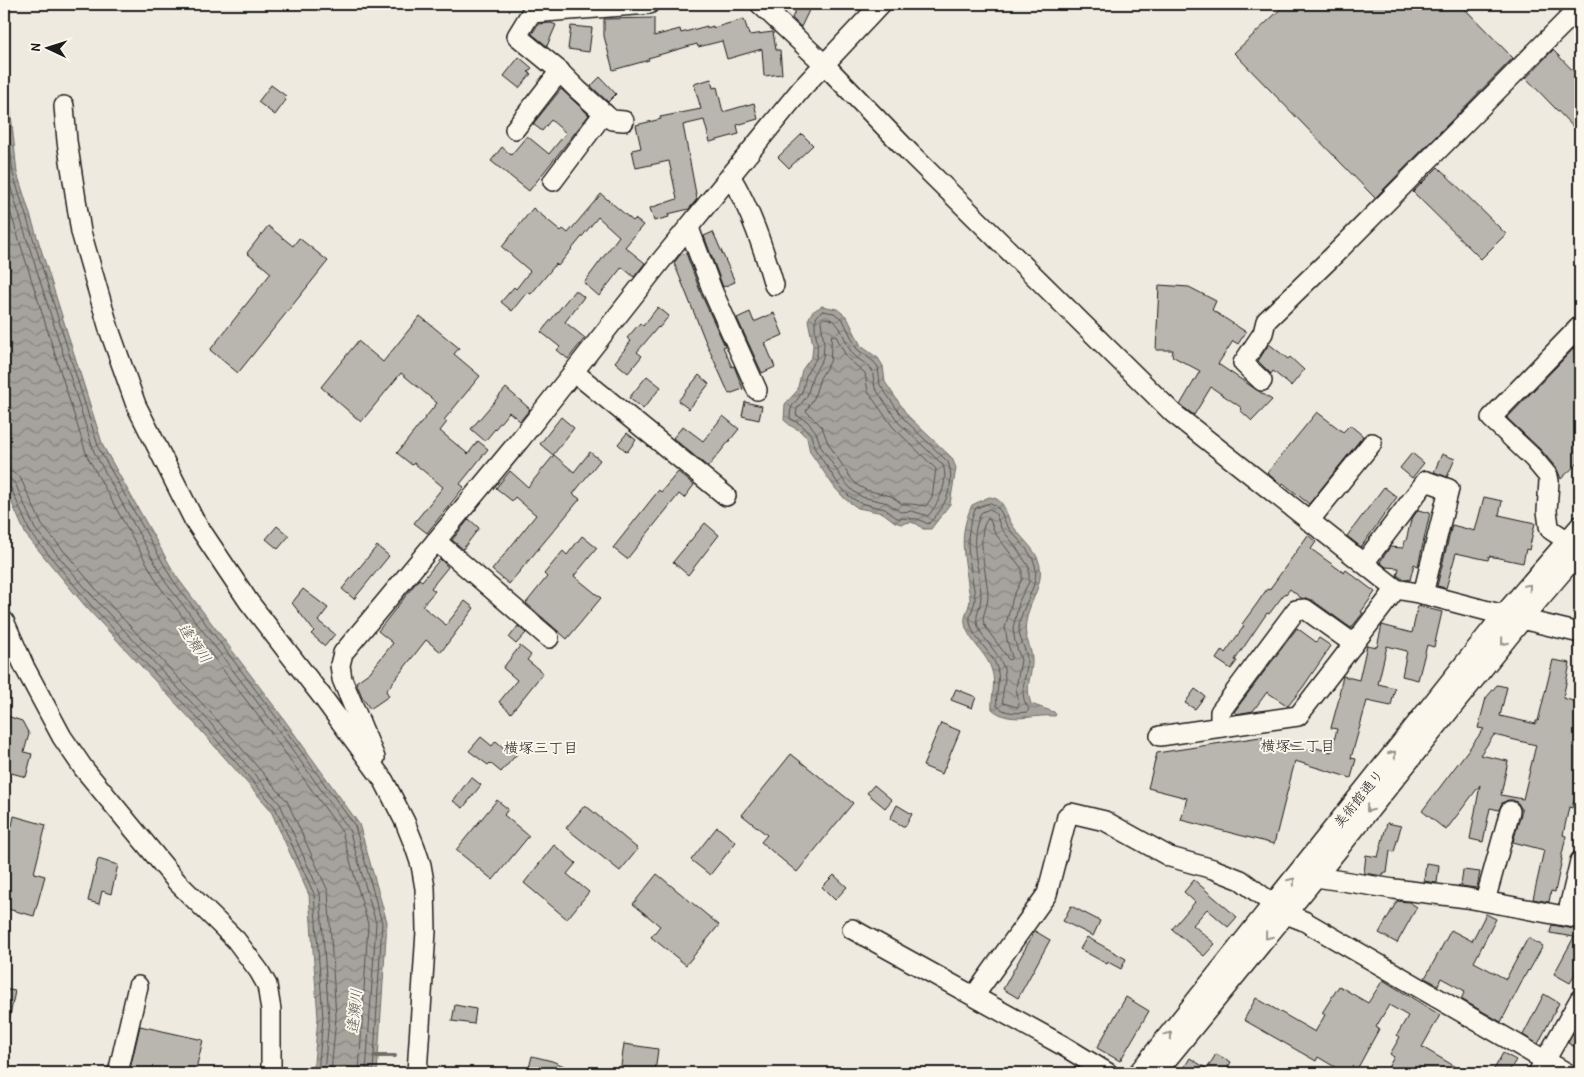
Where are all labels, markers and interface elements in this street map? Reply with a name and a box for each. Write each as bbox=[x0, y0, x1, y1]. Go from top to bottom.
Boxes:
north arrow bbox=[22, 22, 72, 72]
text: N bbox=[25, 42, 44, 51]
one-way arrow bbox=[1523, 583, 1532, 592]
water label: 逢瀬川 bbox=[173, 619, 217, 667]
one-way arrow bbox=[1501, 636, 1509, 645]
district label: 横塚二丁目 bbox=[1260, 735, 1336, 756]
district label: 横塚三丁目 bbox=[503, 737, 579, 758]
one-way arrow bbox=[1388, 751, 1396, 760]
street label: 美術館通り bbox=[1329, 765, 1387, 831]
one-way arrow bbox=[1367, 803, 1375, 812]
one-way arrow bbox=[1286, 877, 1295, 886]
one-way arrow bbox=[1264, 931, 1273, 940]
water label: 逢瀬川 bbox=[342, 988, 366, 1034]
one-way arrow bbox=[1163, 1032, 1171, 1041]

